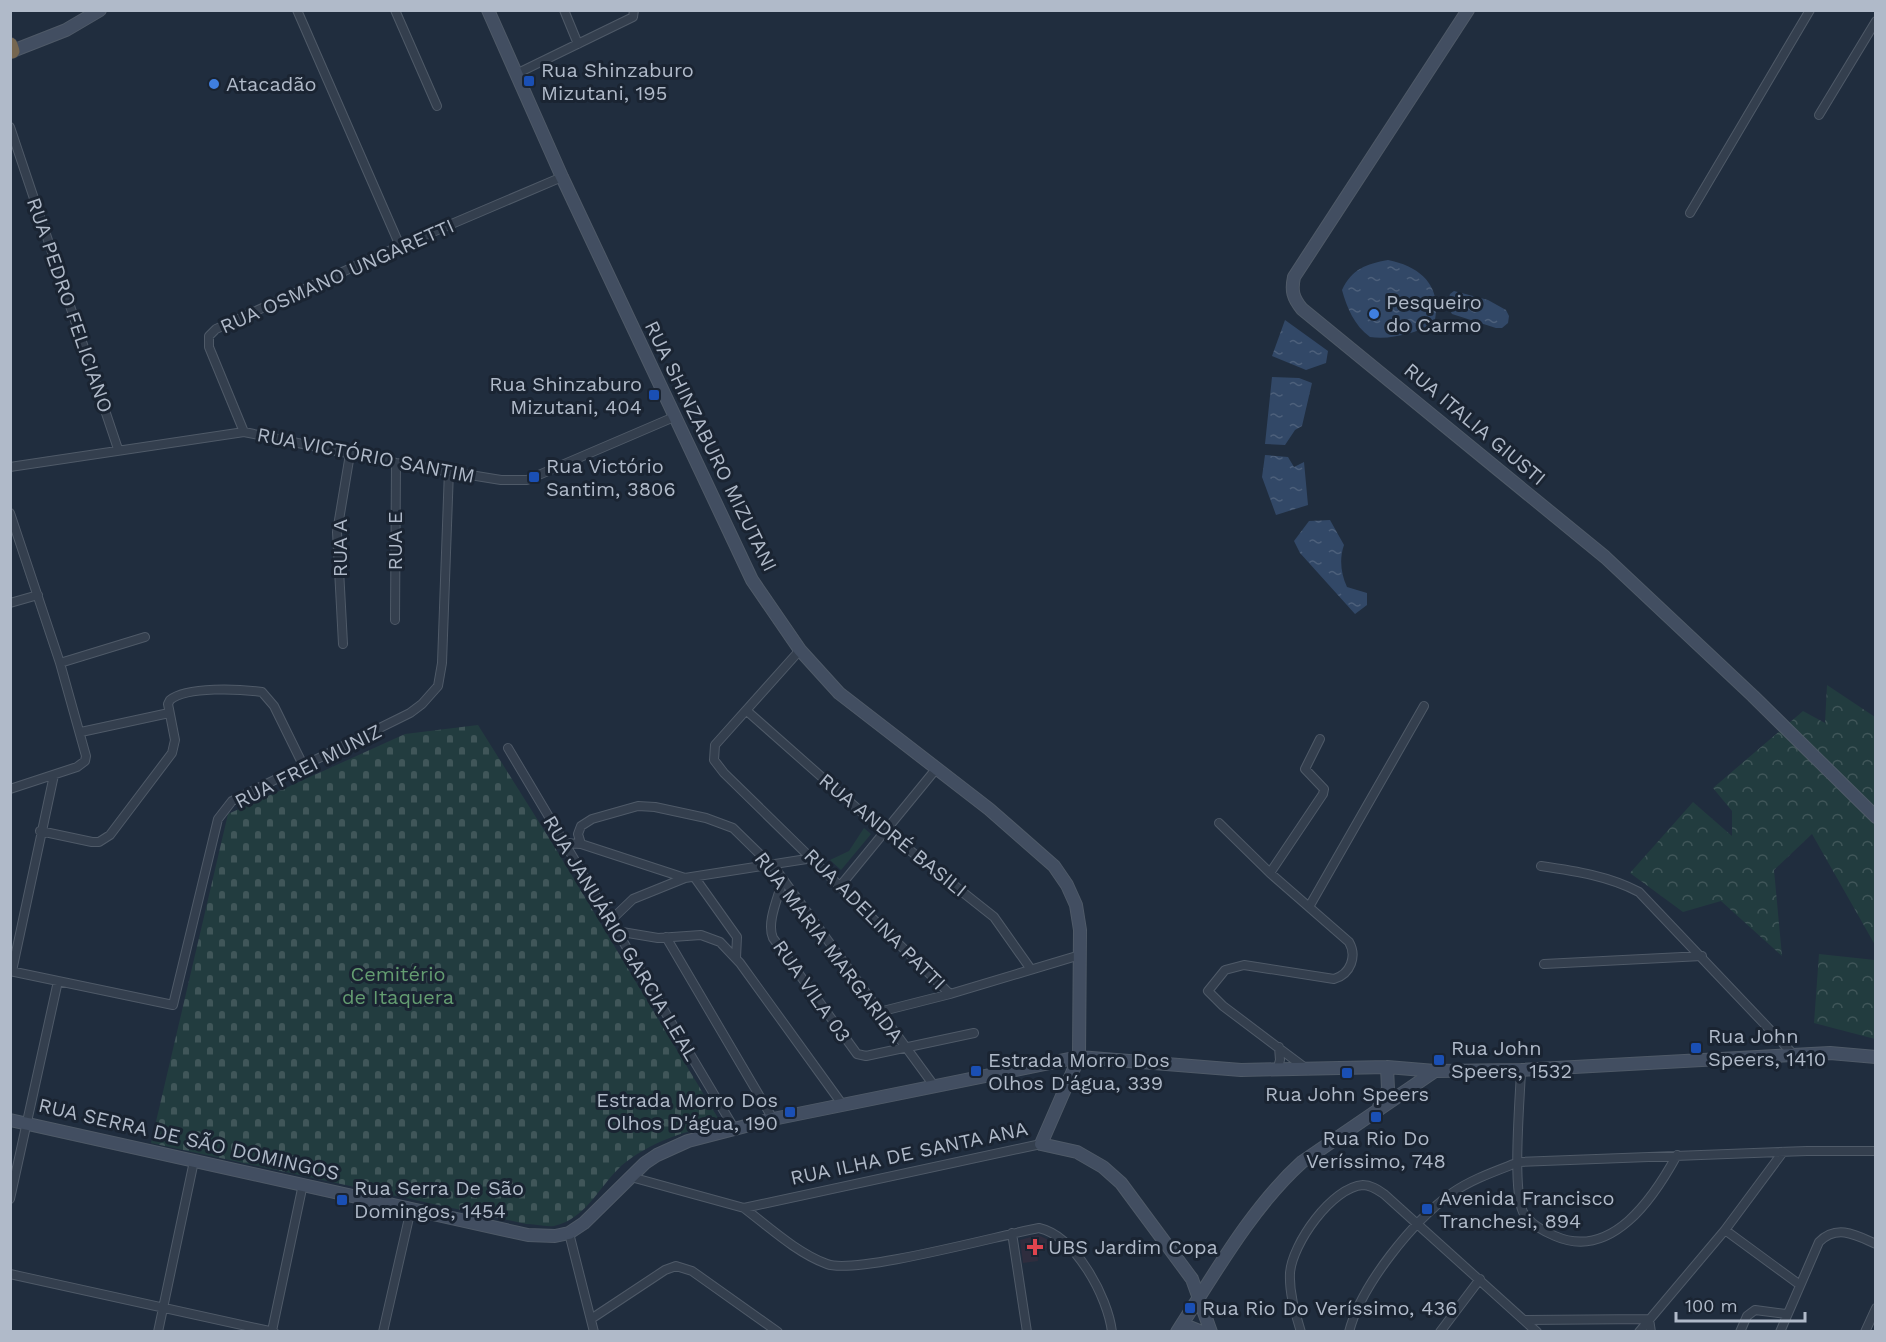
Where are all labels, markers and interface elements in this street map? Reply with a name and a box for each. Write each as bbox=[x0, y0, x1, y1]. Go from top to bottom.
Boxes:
place label: Rua Shinzaburo Mizutani, 195 bbox=[541, 58, 694, 105]
place label: Atacadão bbox=[226, 72, 317, 96]
marker: Rua Shinzaburo Mizutani, 195 bbox=[522, 74, 536, 88]
marker: Atacadão bbox=[207, 77, 221, 91]
street label: RUA PEDRO FELICIANO bbox=[22, 194, 118, 416]
street label: RUA OSMANO UNGARETTI bbox=[216, 214, 458, 338]
place label: Pesqueiro do Carmo bbox=[1386, 290, 1482, 337]
marker: Pesqueiro do Carmo bbox=[1367, 307, 1381, 321]
street label: RUA SHINZABURO MIZUTANI bbox=[640, 317, 782, 575]
street label: RUA ITALIA GIUSTI bbox=[1399, 358, 1551, 490]
place label: Rua Shinzaburo Mizutani, 404 bbox=[489, 372, 642, 419]
marker: Rua Shinzaburo Mizutani, 404 bbox=[647, 388, 661, 402]
street label: RUA VICTÓRIO SANTIM bbox=[255, 422, 477, 488]
place label: Rua Victório Santim, 3806 bbox=[546, 454, 676, 501]
marker: Rua Victório Santim, 3806 bbox=[527, 470, 541, 484]
street label: RUA E bbox=[383, 512, 407, 570]
street label: RUA A bbox=[328, 519, 352, 577]
street label: RUA FREI MUNIZ bbox=[231, 719, 385, 813]
street label: RUA ANDRÉ BASILI bbox=[814, 768, 972, 902]
street label: RUA JANUÁRIO GARCIA LEAL bbox=[538, 811, 704, 1065]
street label: RUA ADELINA PATTI bbox=[799, 843, 951, 995]
street label: RUA MARIA MARGARIDA bbox=[749, 847, 909, 1047]
street label: RUA VILA 03 bbox=[768, 935, 856, 1047]
park label: Cemitério de Itaquera bbox=[342, 962, 454, 1009]
place label: Rua John Speers, 1410 bbox=[1708, 1024, 1826, 1071]
place label: Rua John Speers, 1532 bbox=[1451, 1036, 1572, 1083]
marker: Rua John Speers, 1410 bbox=[1689, 1041, 1703, 1055]
place label: Estrada Morro Dos Olhos D'água, 339 bbox=[988, 1048, 1170, 1095]
marker: Rua John Speers, 1532 bbox=[1432, 1053, 1446, 1067]
marker: Estrada Morro Dos Olhos D'água, 339 bbox=[969, 1064, 983, 1078]
marker: Rua John Speers bbox=[1340, 1066, 1354, 1080]
place label: Rua John Speers bbox=[1265, 1082, 1429, 1106]
place label: Estrada Morro Dos Olhos D'água, 190 bbox=[596, 1088, 778, 1135]
street label: RUA SERRA DE SÃO DOMINGOS bbox=[36, 1093, 342, 1185]
marker: Estrada Morro Dos Olhos D'água, 190 bbox=[783, 1105, 797, 1119]
marker: Rua Rio Do Veríssimo, 748 bbox=[1369, 1110, 1383, 1124]
street label: RUA ILHA DE SANTA ANA bbox=[788, 1116, 1030, 1190]
place label: Rua Rio Do Veríssimo, 748 bbox=[1306, 1126, 1446, 1173]
place label: Rua Serra De São Domingos, 1454 bbox=[354, 1176, 524, 1223]
place label: Avenida Francisco Tranchesi, 894 bbox=[1439, 1186, 1615, 1233]
marker: Rua Serra De São Domingos, 1454 bbox=[335, 1193, 349, 1207]
marker: Avenida Francisco Tranchesi, 894 bbox=[1420, 1202, 1434, 1216]
place label: UBS Jardim Copa bbox=[1048, 1235, 1218, 1259]
marker: UBS Jardim Copa bbox=[1026, 1238, 1044, 1256]
scale bar bbox=[1676, 1285, 1805, 1323]
text: 100 m bbox=[1685, 1295, 1738, 1316]
place label: Rua Rio Do Veríssimo, 436 bbox=[1202, 1296, 1457, 1320]
marker: Rua Rio Do Veríssimo, 436 bbox=[1183, 1301, 1197, 1315]

